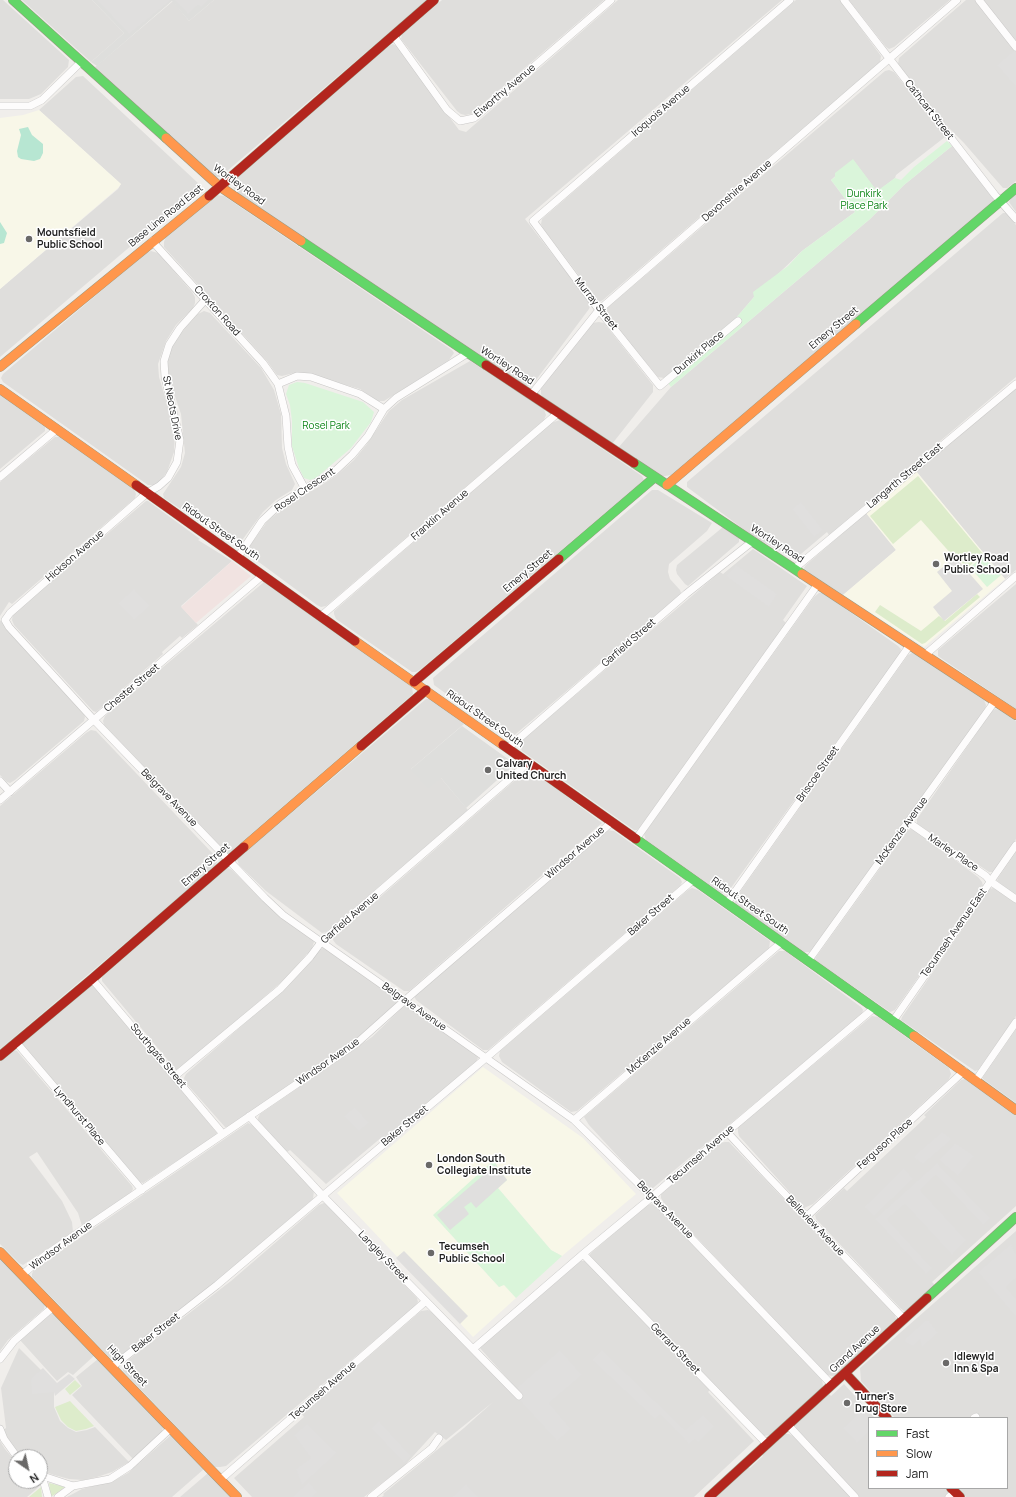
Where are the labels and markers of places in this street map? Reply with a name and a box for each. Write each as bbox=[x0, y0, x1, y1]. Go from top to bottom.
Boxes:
place label: Mountsfield Public School bbox=[37, 227, 103, 250]
marker: Mountsfield Public School bbox=[24, 234, 34, 244]
place label: Wortley Road Public School bbox=[944, 552, 1010, 576]
marker: Wortley Road Public School bbox=[931, 559, 941, 569]
place label: Calvary United Church bbox=[496, 758, 566, 782]
marker: Calvary United Church bbox=[483, 765, 493, 775]
place label: London South Collegiate Institute bbox=[437, 1153, 531, 1176]
marker: London South Collegiate Institute bbox=[424, 1160, 434, 1170]
place label: Tecumseh Public School bbox=[439, 1241, 505, 1264]
marker: Tecumseh Public School bbox=[426, 1248, 436, 1258]
place label: Idlewyld Inn & Spa bbox=[954, 1351, 998, 1374]
marker: Idlewyld Inn & Spa bbox=[941, 1358, 951, 1368]
place label: Turner's Drug Store bbox=[855, 1391, 907, 1414]
marker: Turner's Drug Store bbox=[842, 1398, 852, 1408]

